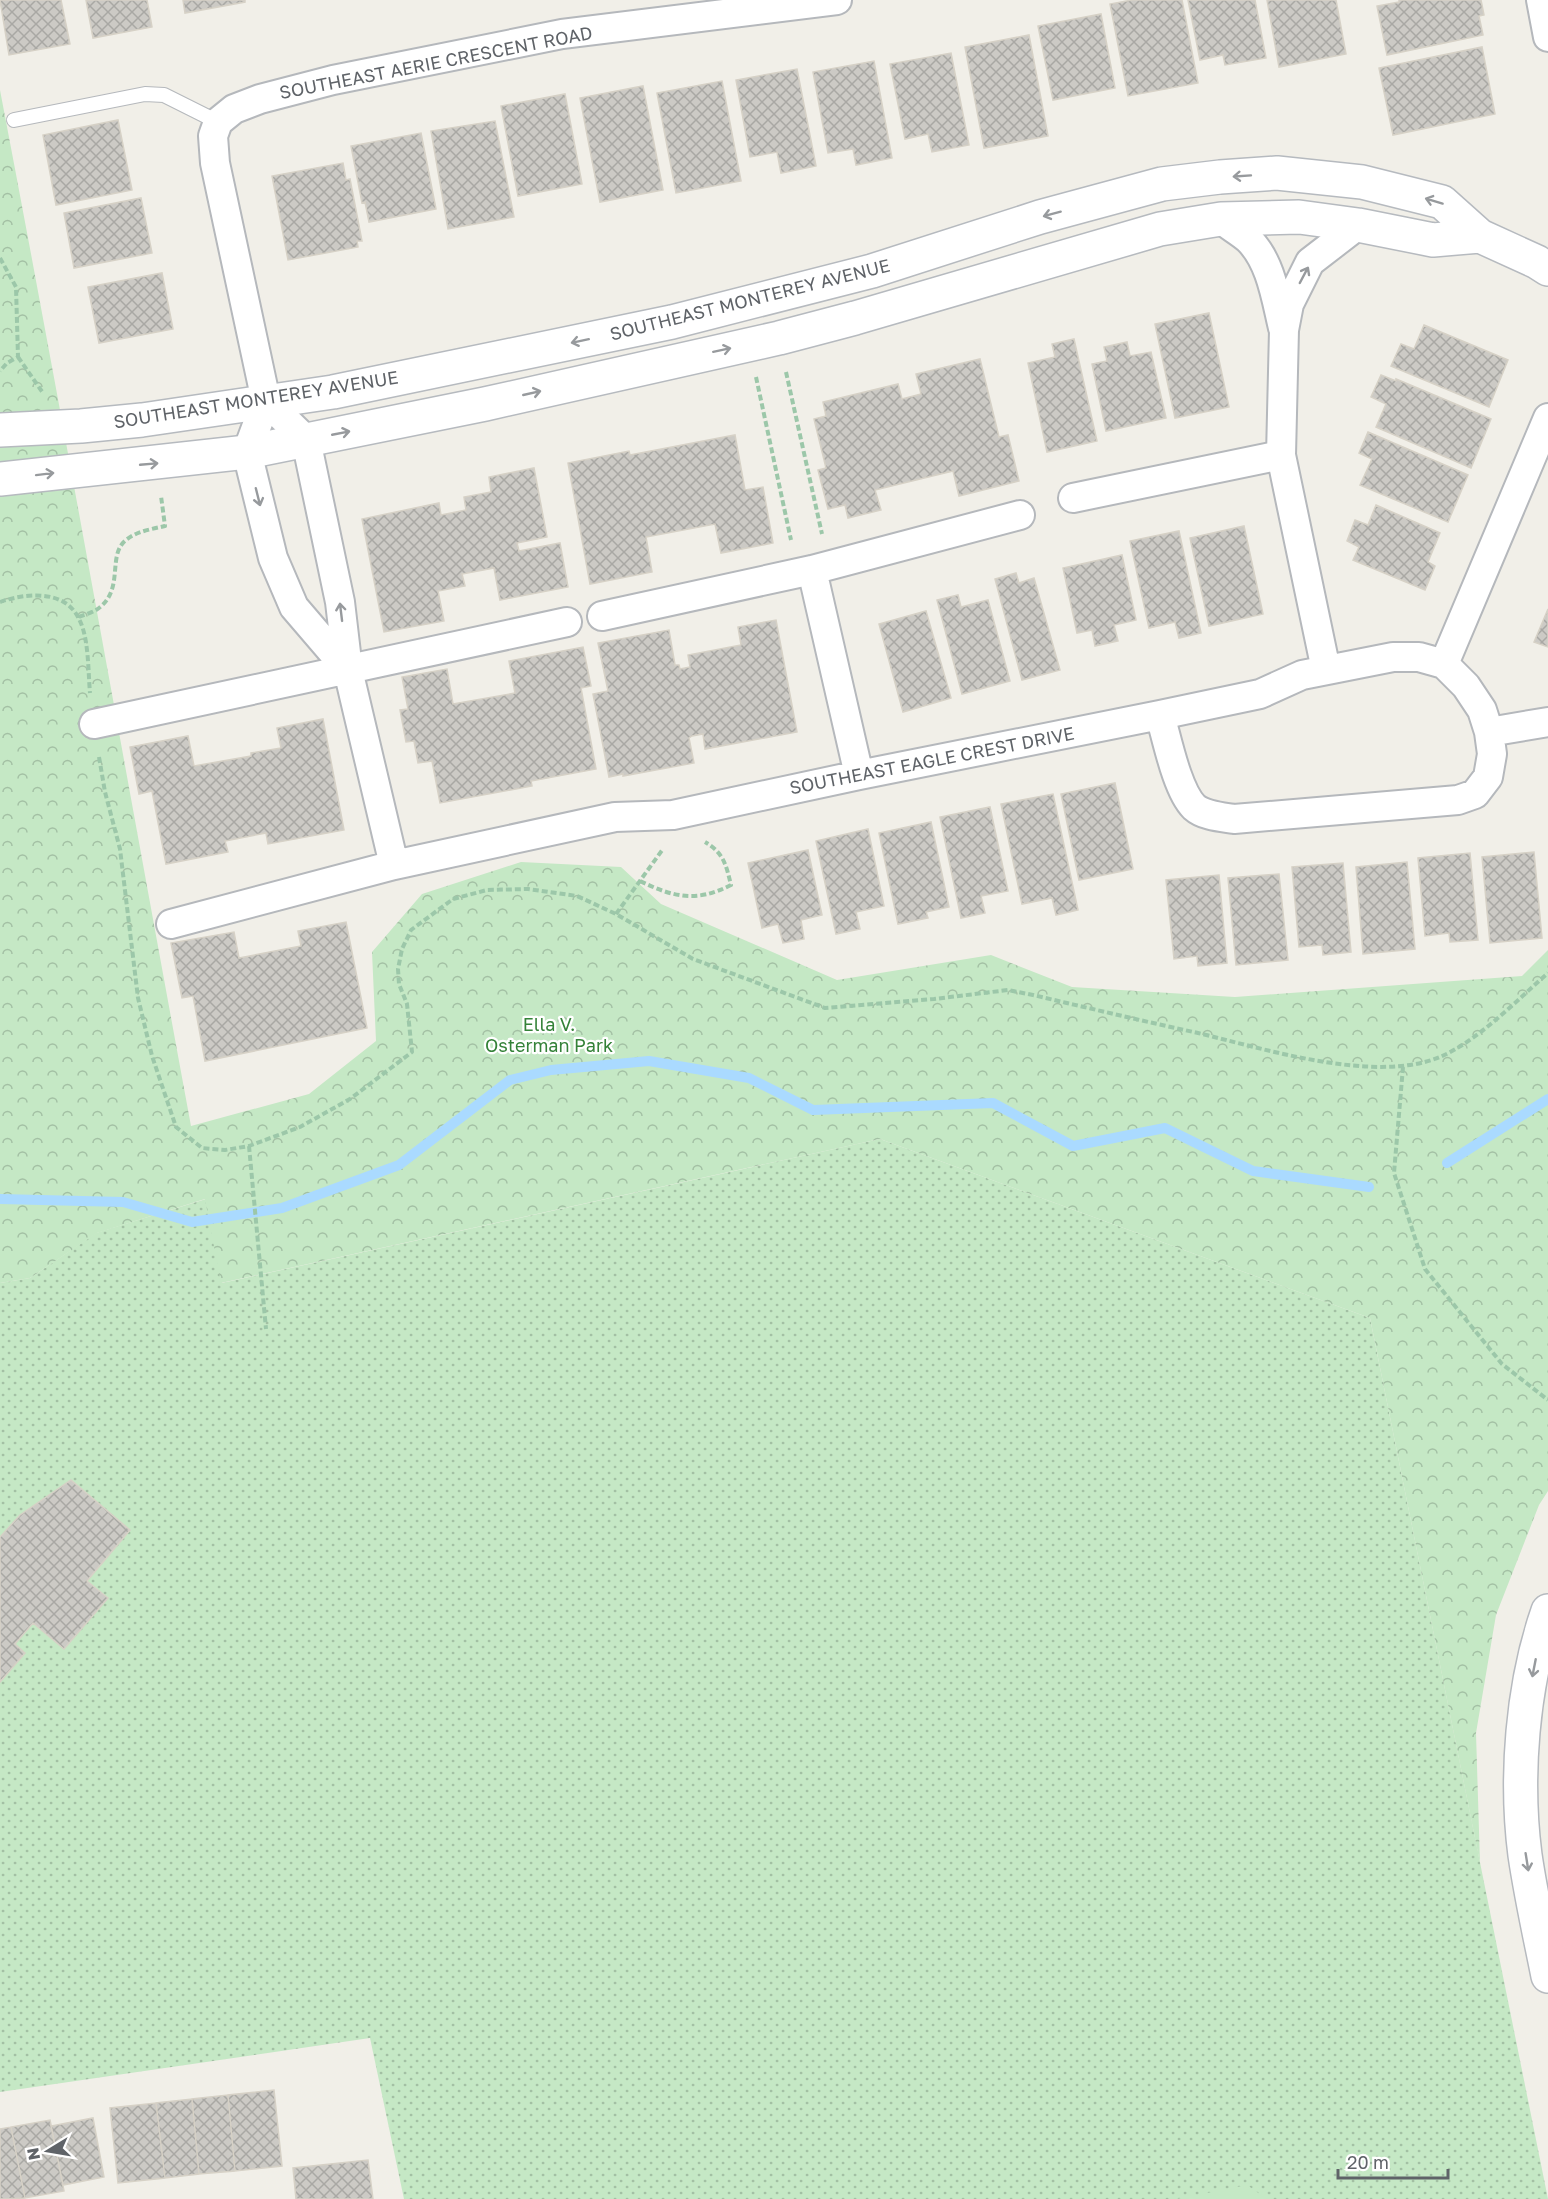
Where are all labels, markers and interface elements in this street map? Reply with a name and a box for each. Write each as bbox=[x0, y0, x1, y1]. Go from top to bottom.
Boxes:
street label: SOUTHEAST AERIE CRESCENT ROAD bbox=[277, 21, 594, 103]
one-way arrow bbox=[1233, 170, 1253, 181]
one-way arrow bbox=[1425, 195, 1444, 206]
one-way arrow bbox=[1042, 208, 1061, 220]
street label: SOUTHEAST MONTEREY AVENUE bbox=[607, 254, 892, 345]
one-way arrow bbox=[1298, 267, 1310, 285]
one-way arrow bbox=[571, 336, 590, 347]
one-way arrow bbox=[712, 343, 731, 355]
street label: SOUTHEAST MONTEREY AVENUE bbox=[112, 366, 400, 432]
one-way arrow bbox=[522, 386, 541, 398]
one-way arrow bbox=[331, 426, 350, 438]
one-way arrow bbox=[138, 458, 158, 469]
one-way arrow bbox=[35, 468, 55, 479]
one-way arrow bbox=[253, 487, 265, 506]
one-way arrow bbox=[335, 602, 346, 622]
street label: SOUTHEAST EAGLE CREST DRIVE bbox=[787, 722, 1076, 798]
park label: Ella V. Osterman Park bbox=[485, 1013, 613, 1056]
one-way arrow bbox=[1528, 1657, 1539, 1677]
one-way arrow bbox=[1521, 1851, 1532, 1871]
north arrow bbox=[18, 2121, 78, 2181]
scale bar bbox=[1338, 2142, 1448, 2180]
text: N bbox=[22, 2146, 44, 2162]
text: 20 m bbox=[1347, 2151, 1389, 2173]

